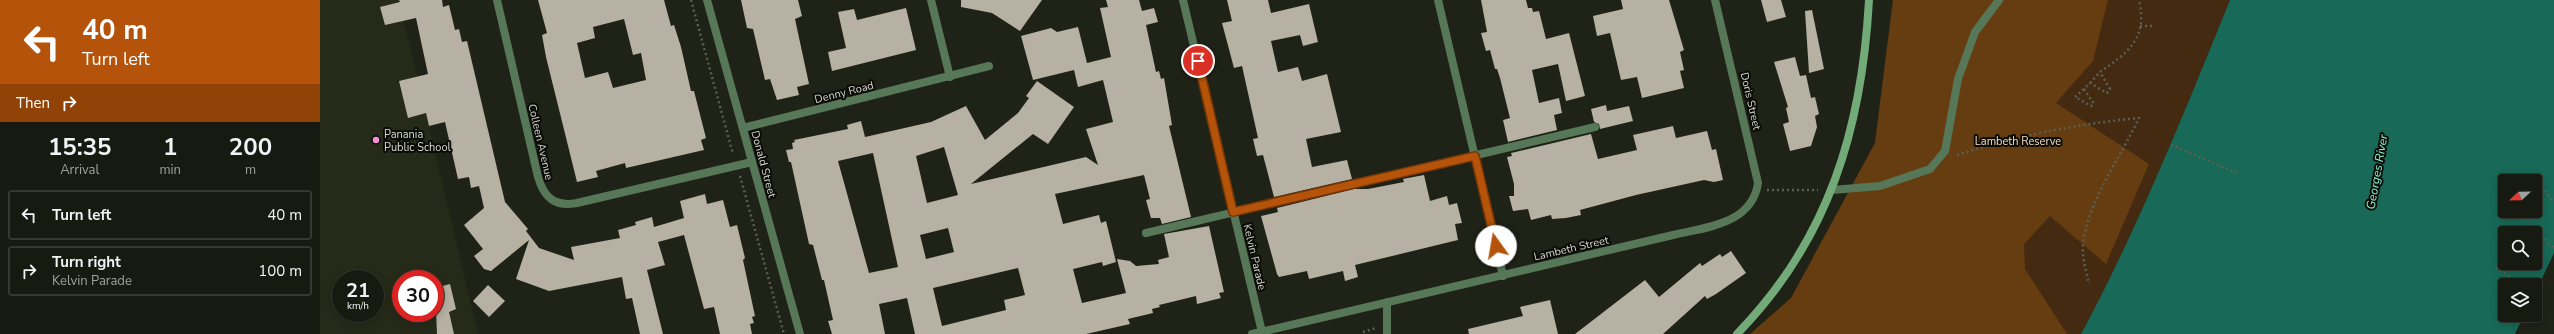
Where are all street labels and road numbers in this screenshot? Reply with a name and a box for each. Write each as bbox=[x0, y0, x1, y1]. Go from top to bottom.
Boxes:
street label: Doris Street bbox=[1737, 71, 1764, 132]
street label: Denny Road bbox=[813, 78, 875, 107]
street label: Colleen Avenue bbox=[524, 103, 557, 182]
street label: Donald Street bbox=[747, 129, 780, 199]
street label: Kelvin Parade bbox=[1240, 223, 1269, 292]
street label: Lambeth Street bbox=[1532, 233, 1610, 264]

